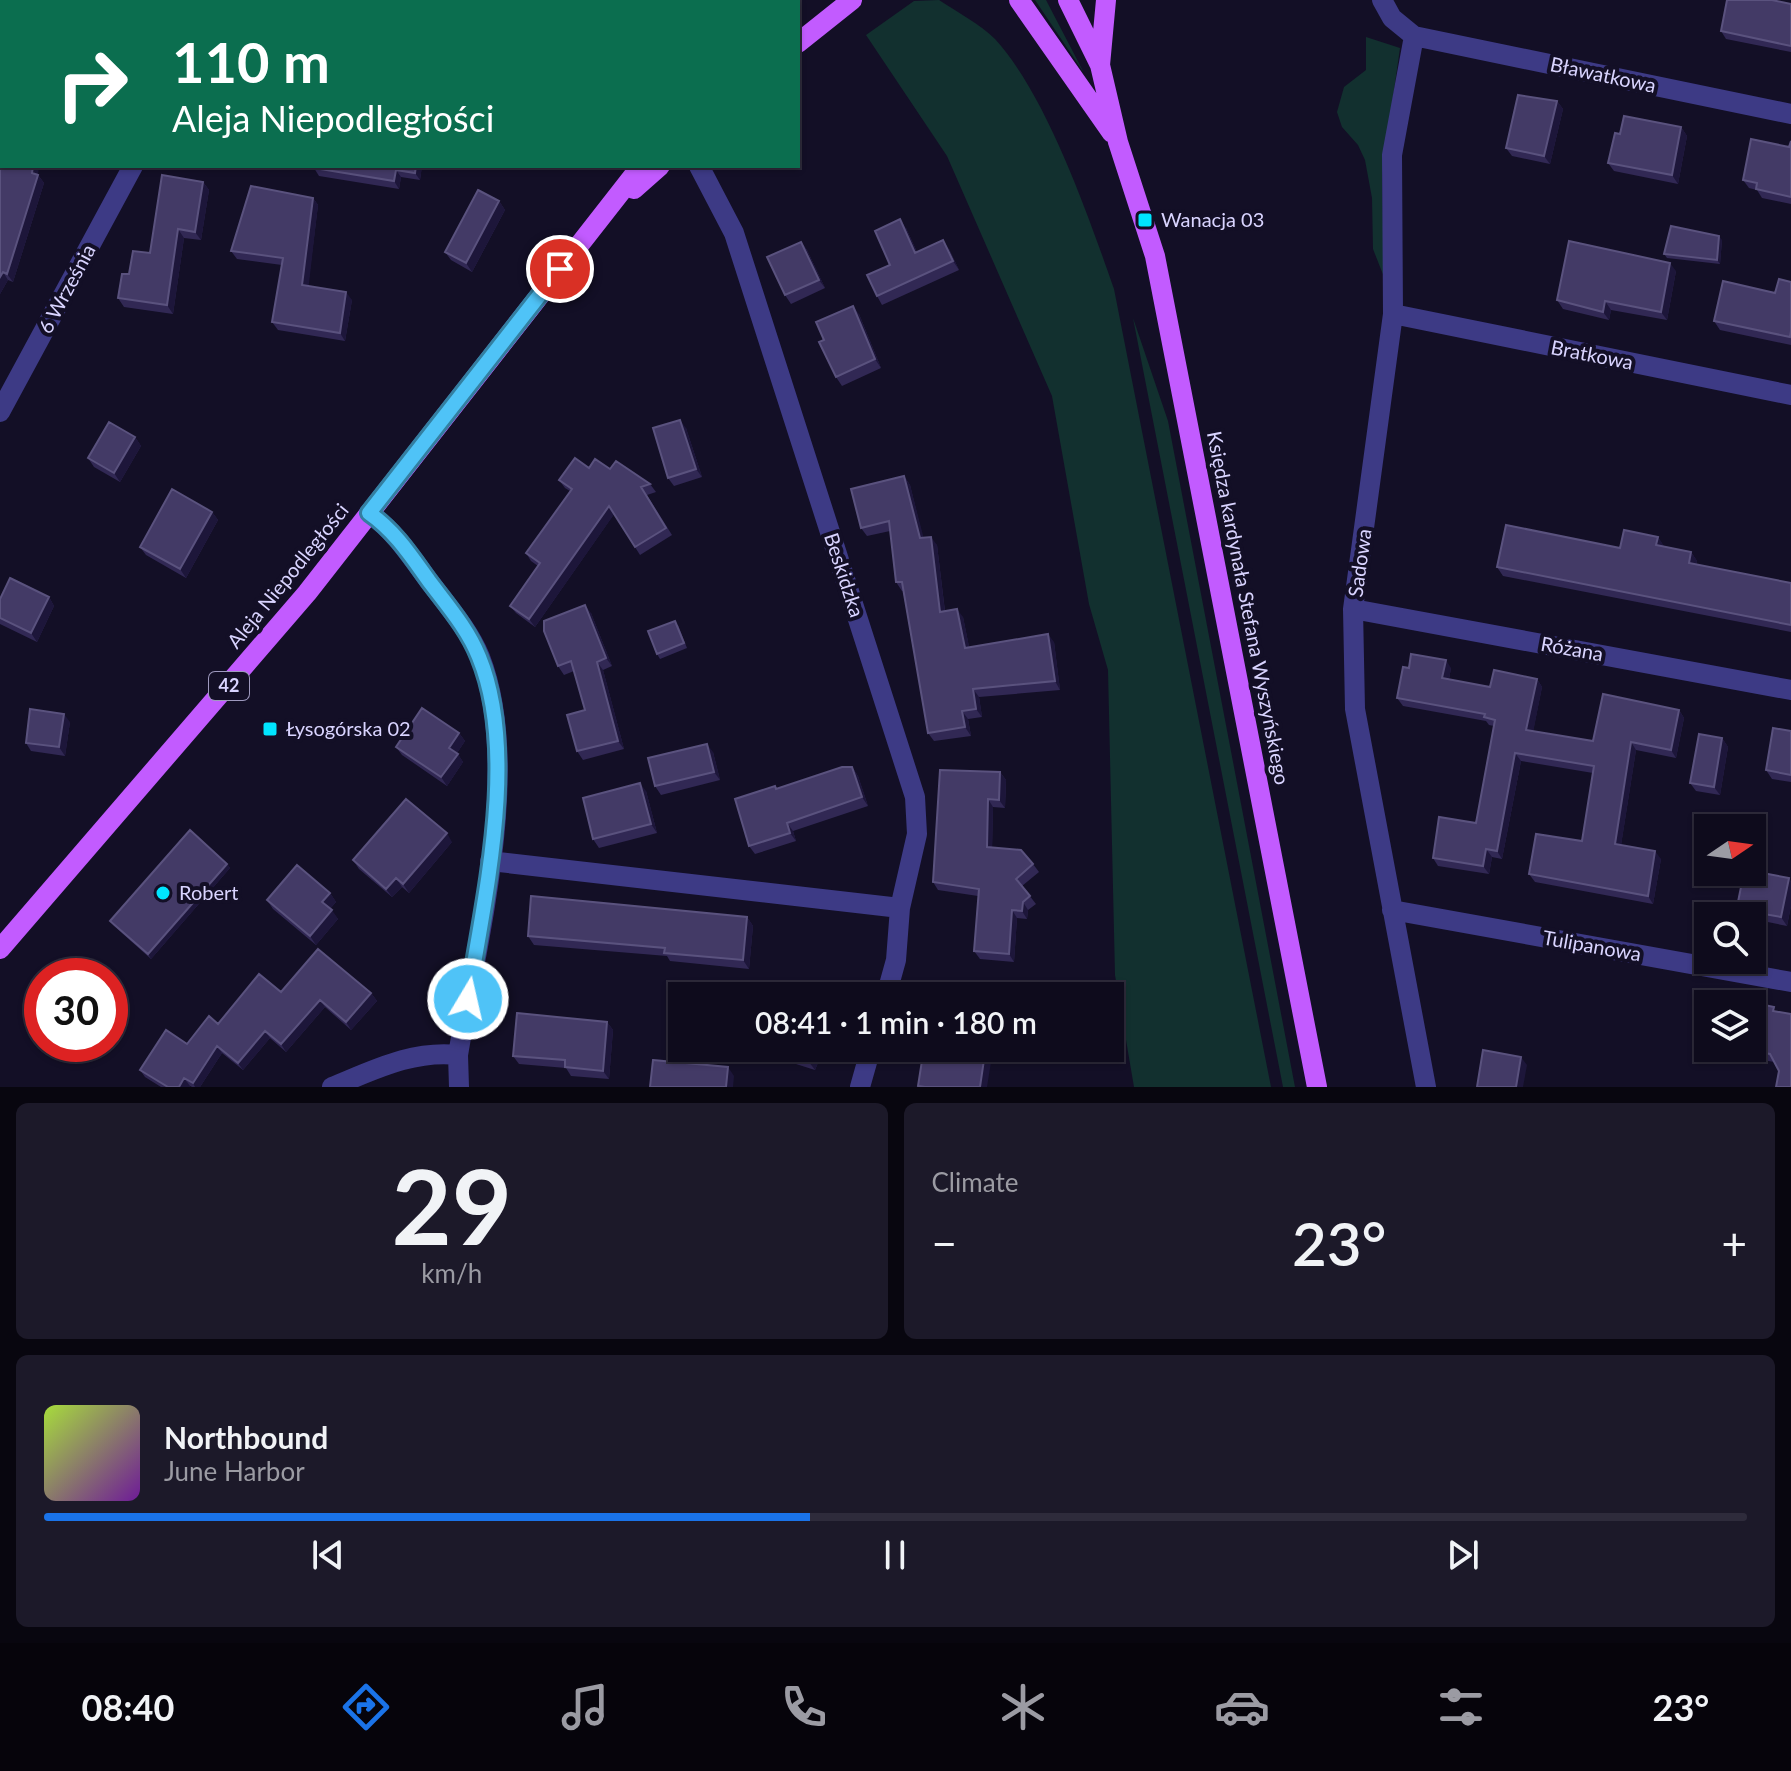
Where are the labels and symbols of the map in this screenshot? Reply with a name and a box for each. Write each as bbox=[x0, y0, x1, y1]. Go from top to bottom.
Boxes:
street label: Bławatkowa bbox=[1548, 51, 1658, 97]
place label: Wanacja 03 bbox=[1161, 207, 1264, 231]
marker: Wanacja 03 bbox=[1136, 211, 1154, 229]
pin bbox=[526, 235, 594, 303]
street label: 6 Września bbox=[33, 240, 100, 337]
street label: Bratkowa bbox=[1549, 334, 1635, 374]
street label: Księdza kardynała Stefana Wyszyńskiego bbox=[1203, 429, 1295, 787]
street label: Aleja Niepodległości bbox=[222, 498, 353, 653]
street label: Sadowa bbox=[1342, 527, 1376, 598]
street label: Beskidzka bbox=[820, 529, 870, 620]
street label: Różana bbox=[1539, 631, 1605, 665]
road number: 42 bbox=[209, 672, 249, 700]
place label: Łysogórska 02 bbox=[286, 716, 411, 740]
marker: Łysogórska 02 bbox=[261, 720, 279, 738]
north arrow bbox=[1694, 814, 1766, 886]
place label: Robert bbox=[179, 880, 238, 904]
marker: Robert bbox=[154, 884, 172, 902]
street label: Tulipanowa bbox=[1541, 925, 1643, 965]
position arrow bbox=[426, 957, 510, 1041]
speed limit sign: 30 bbox=[24, 958, 128, 1062]

